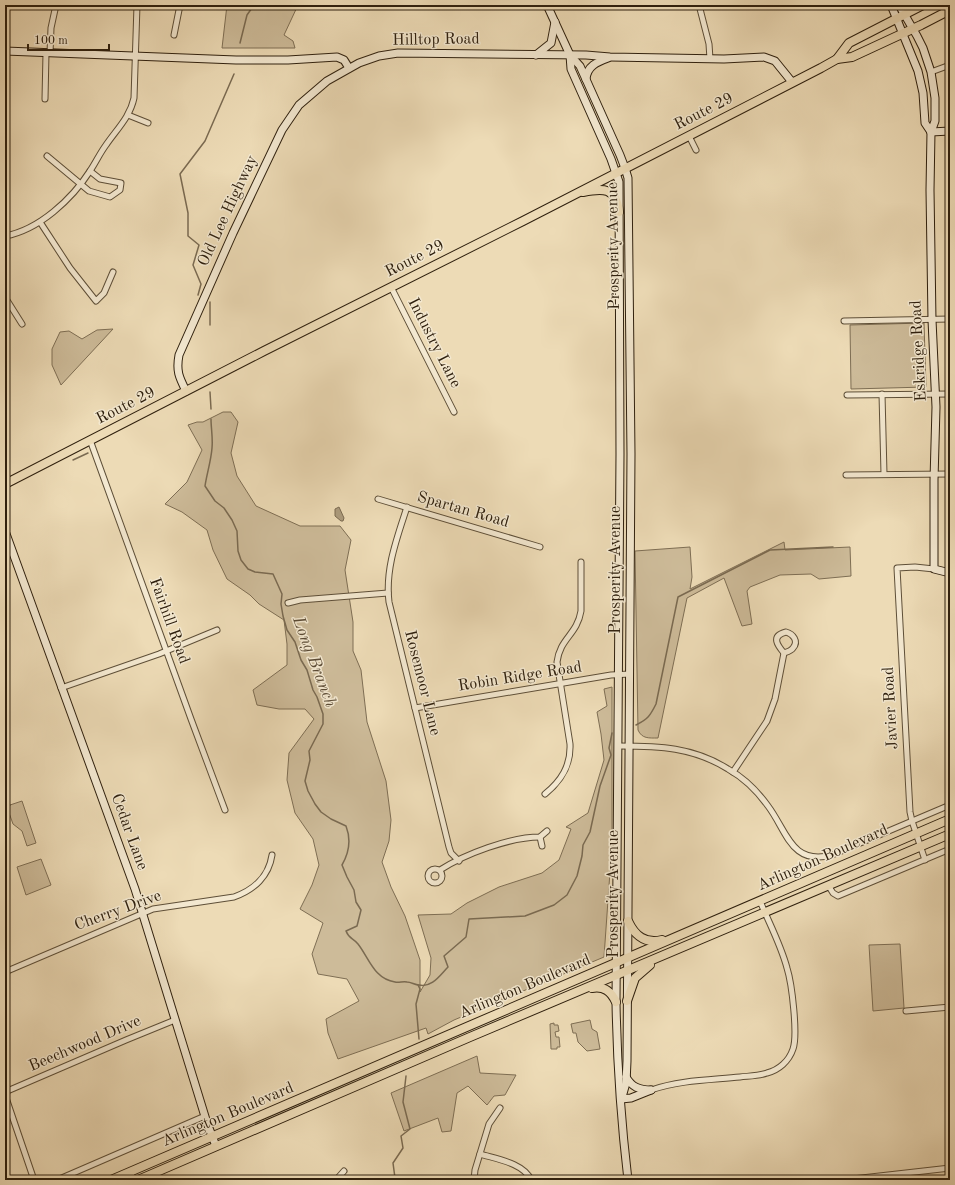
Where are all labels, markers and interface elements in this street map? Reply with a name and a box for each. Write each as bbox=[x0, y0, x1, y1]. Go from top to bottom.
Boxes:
scale bar bbox=[28, 26, 109, 52]
street label: Hilltop Road bbox=[392, 31, 480, 49]
text: 100 m bbox=[34, 35, 68, 47]
street label: Route 29 bbox=[672, 90, 736, 134]
street label: Old Lee Highway bbox=[195, 153, 261, 269]
street label: Prosperity Avenue bbox=[605, 182, 623, 310]
street label: Route 29 bbox=[383, 237, 447, 281]
street label: Industry Lane bbox=[405, 295, 463, 391]
street label: Eskridge Road bbox=[908, 300, 930, 402]
street label: Route 29 bbox=[94, 384, 158, 428]
street label: Spartan Road bbox=[415, 489, 511, 531]
street label: Prosperity Avenue bbox=[608, 506, 624, 634]
street label: Fairhill Road bbox=[146, 576, 192, 666]
water label: Long Branch bbox=[289, 613, 339, 710]
street label: Rosemoor Lane bbox=[401, 629, 443, 737]
street label: Robin Ridge Road bbox=[457, 659, 583, 695]
street label: Javier Road bbox=[881, 666, 901, 750]
street label: Cedar Lane bbox=[108, 792, 150, 872]
street label: Arlington Boulevard bbox=[755, 822, 891, 894]
street label: Prosperity Avenue bbox=[606, 830, 622, 958]
street label: Cherry Drive bbox=[72, 888, 164, 934]
street label: Arlington Boulevard bbox=[457, 952, 593, 1022]
street label: Beechwood Drive bbox=[27, 1013, 143, 1075]
street label: Arlington Boulevard bbox=[160, 1080, 296, 1150]

